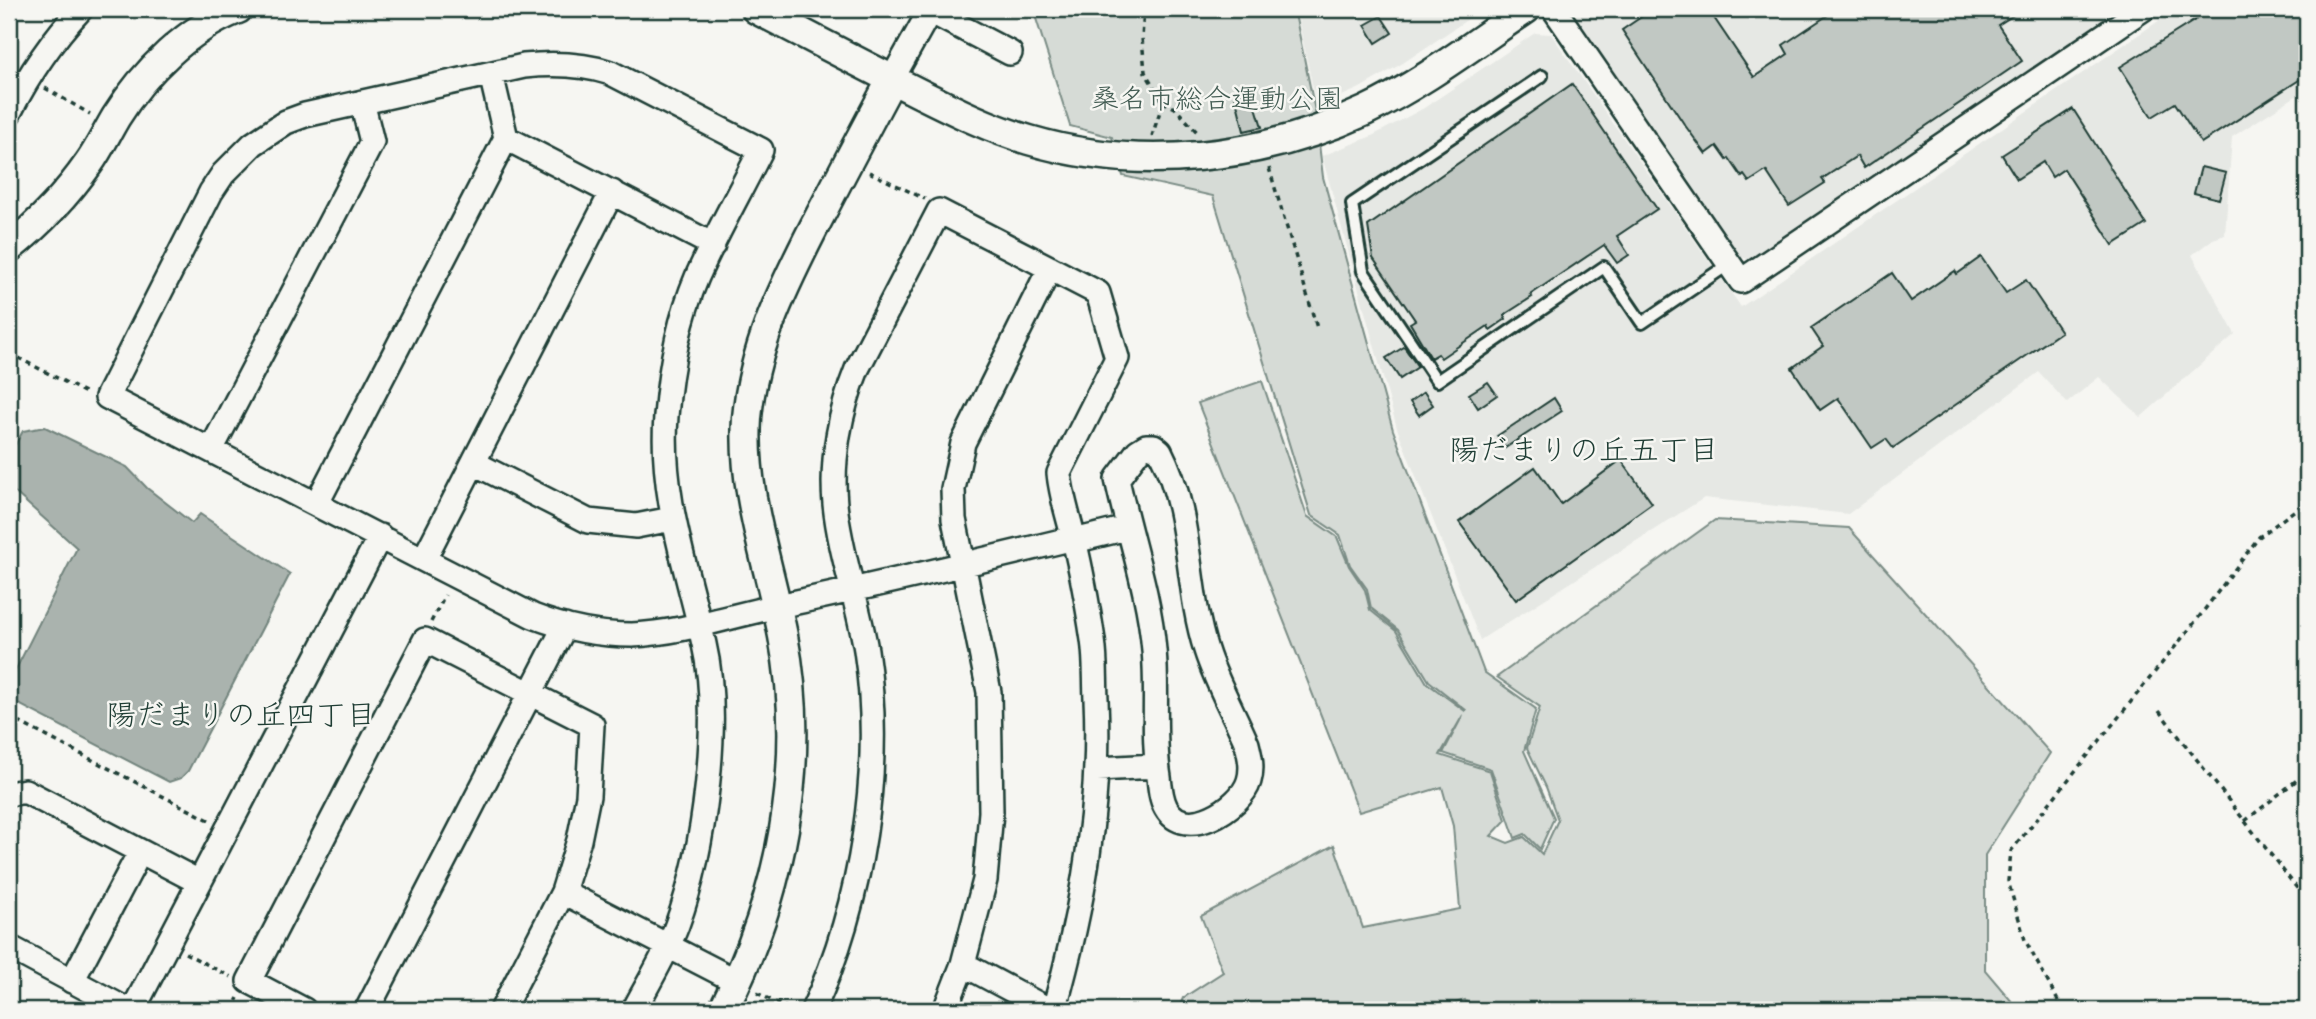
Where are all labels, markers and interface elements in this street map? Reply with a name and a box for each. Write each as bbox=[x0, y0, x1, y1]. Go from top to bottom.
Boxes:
park label: 桑名市総合運動公園 bbox=[1091, 81, 1343, 122]
district label: 陽だまりの丘五丁目 bbox=[1449, 431, 1719, 475]
district label: 陽だまりの丘四丁目 bbox=[106, 696, 376, 740]

